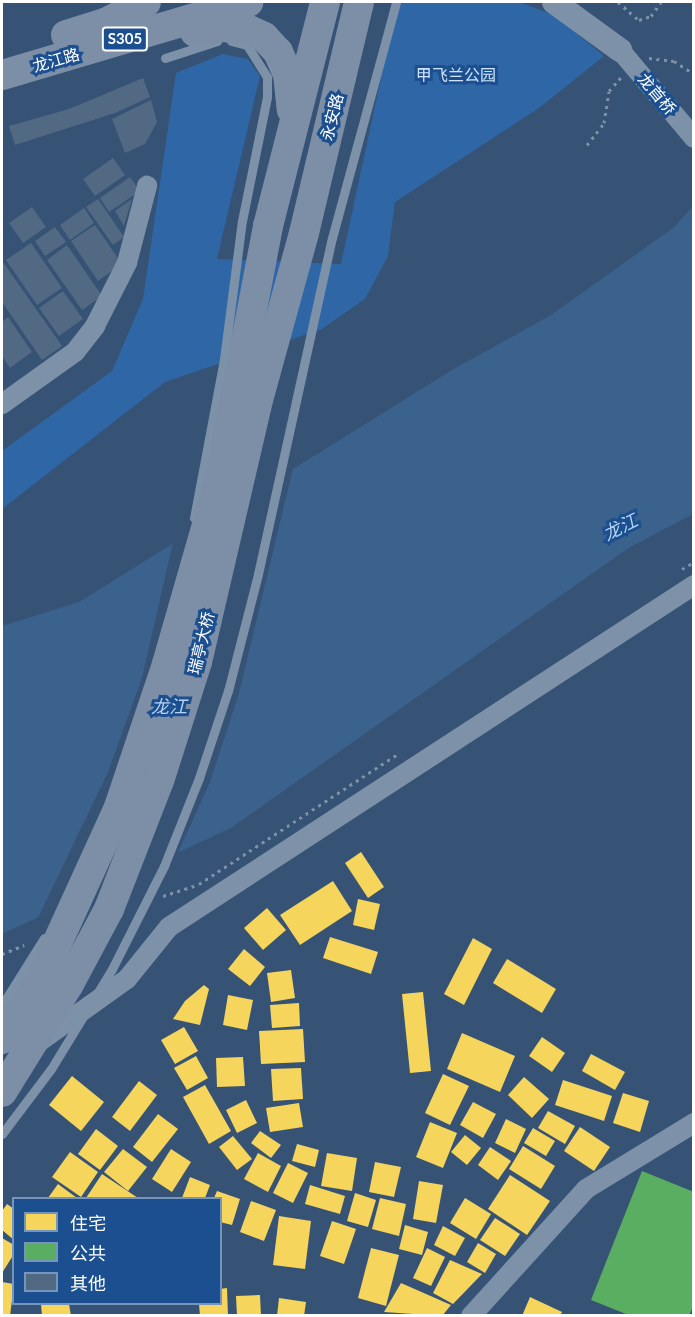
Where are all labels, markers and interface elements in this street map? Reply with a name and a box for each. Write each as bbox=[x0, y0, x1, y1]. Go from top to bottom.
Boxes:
road number: S305 bbox=[101, 27, 149, 51]
street label: 龙江路 bbox=[30, 44, 82, 76]
park label: 甲飞兰公园 bbox=[416, 65, 496, 85]
street label: 龙首桥 bbox=[634, 69, 680, 119]
street label: 永安路 bbox=[317, 91, 347, 143]
water label: 龙江 bbox=[599, 509, 641, 545]
street label: 瑞亭大桥 bbox=[184, 610, 218, 676]
water label: 龙江 bbox=[151, 695, 187, 717]
legend bbox=[12, 1197, 222, 1305]
text: 住宅 bbox=[70, 1212, 106, 1234]
text: 公共 bbox=[70, 1242, 106, 1264]
text: 其他 bbox=[70, 1272, 106, 1294]

